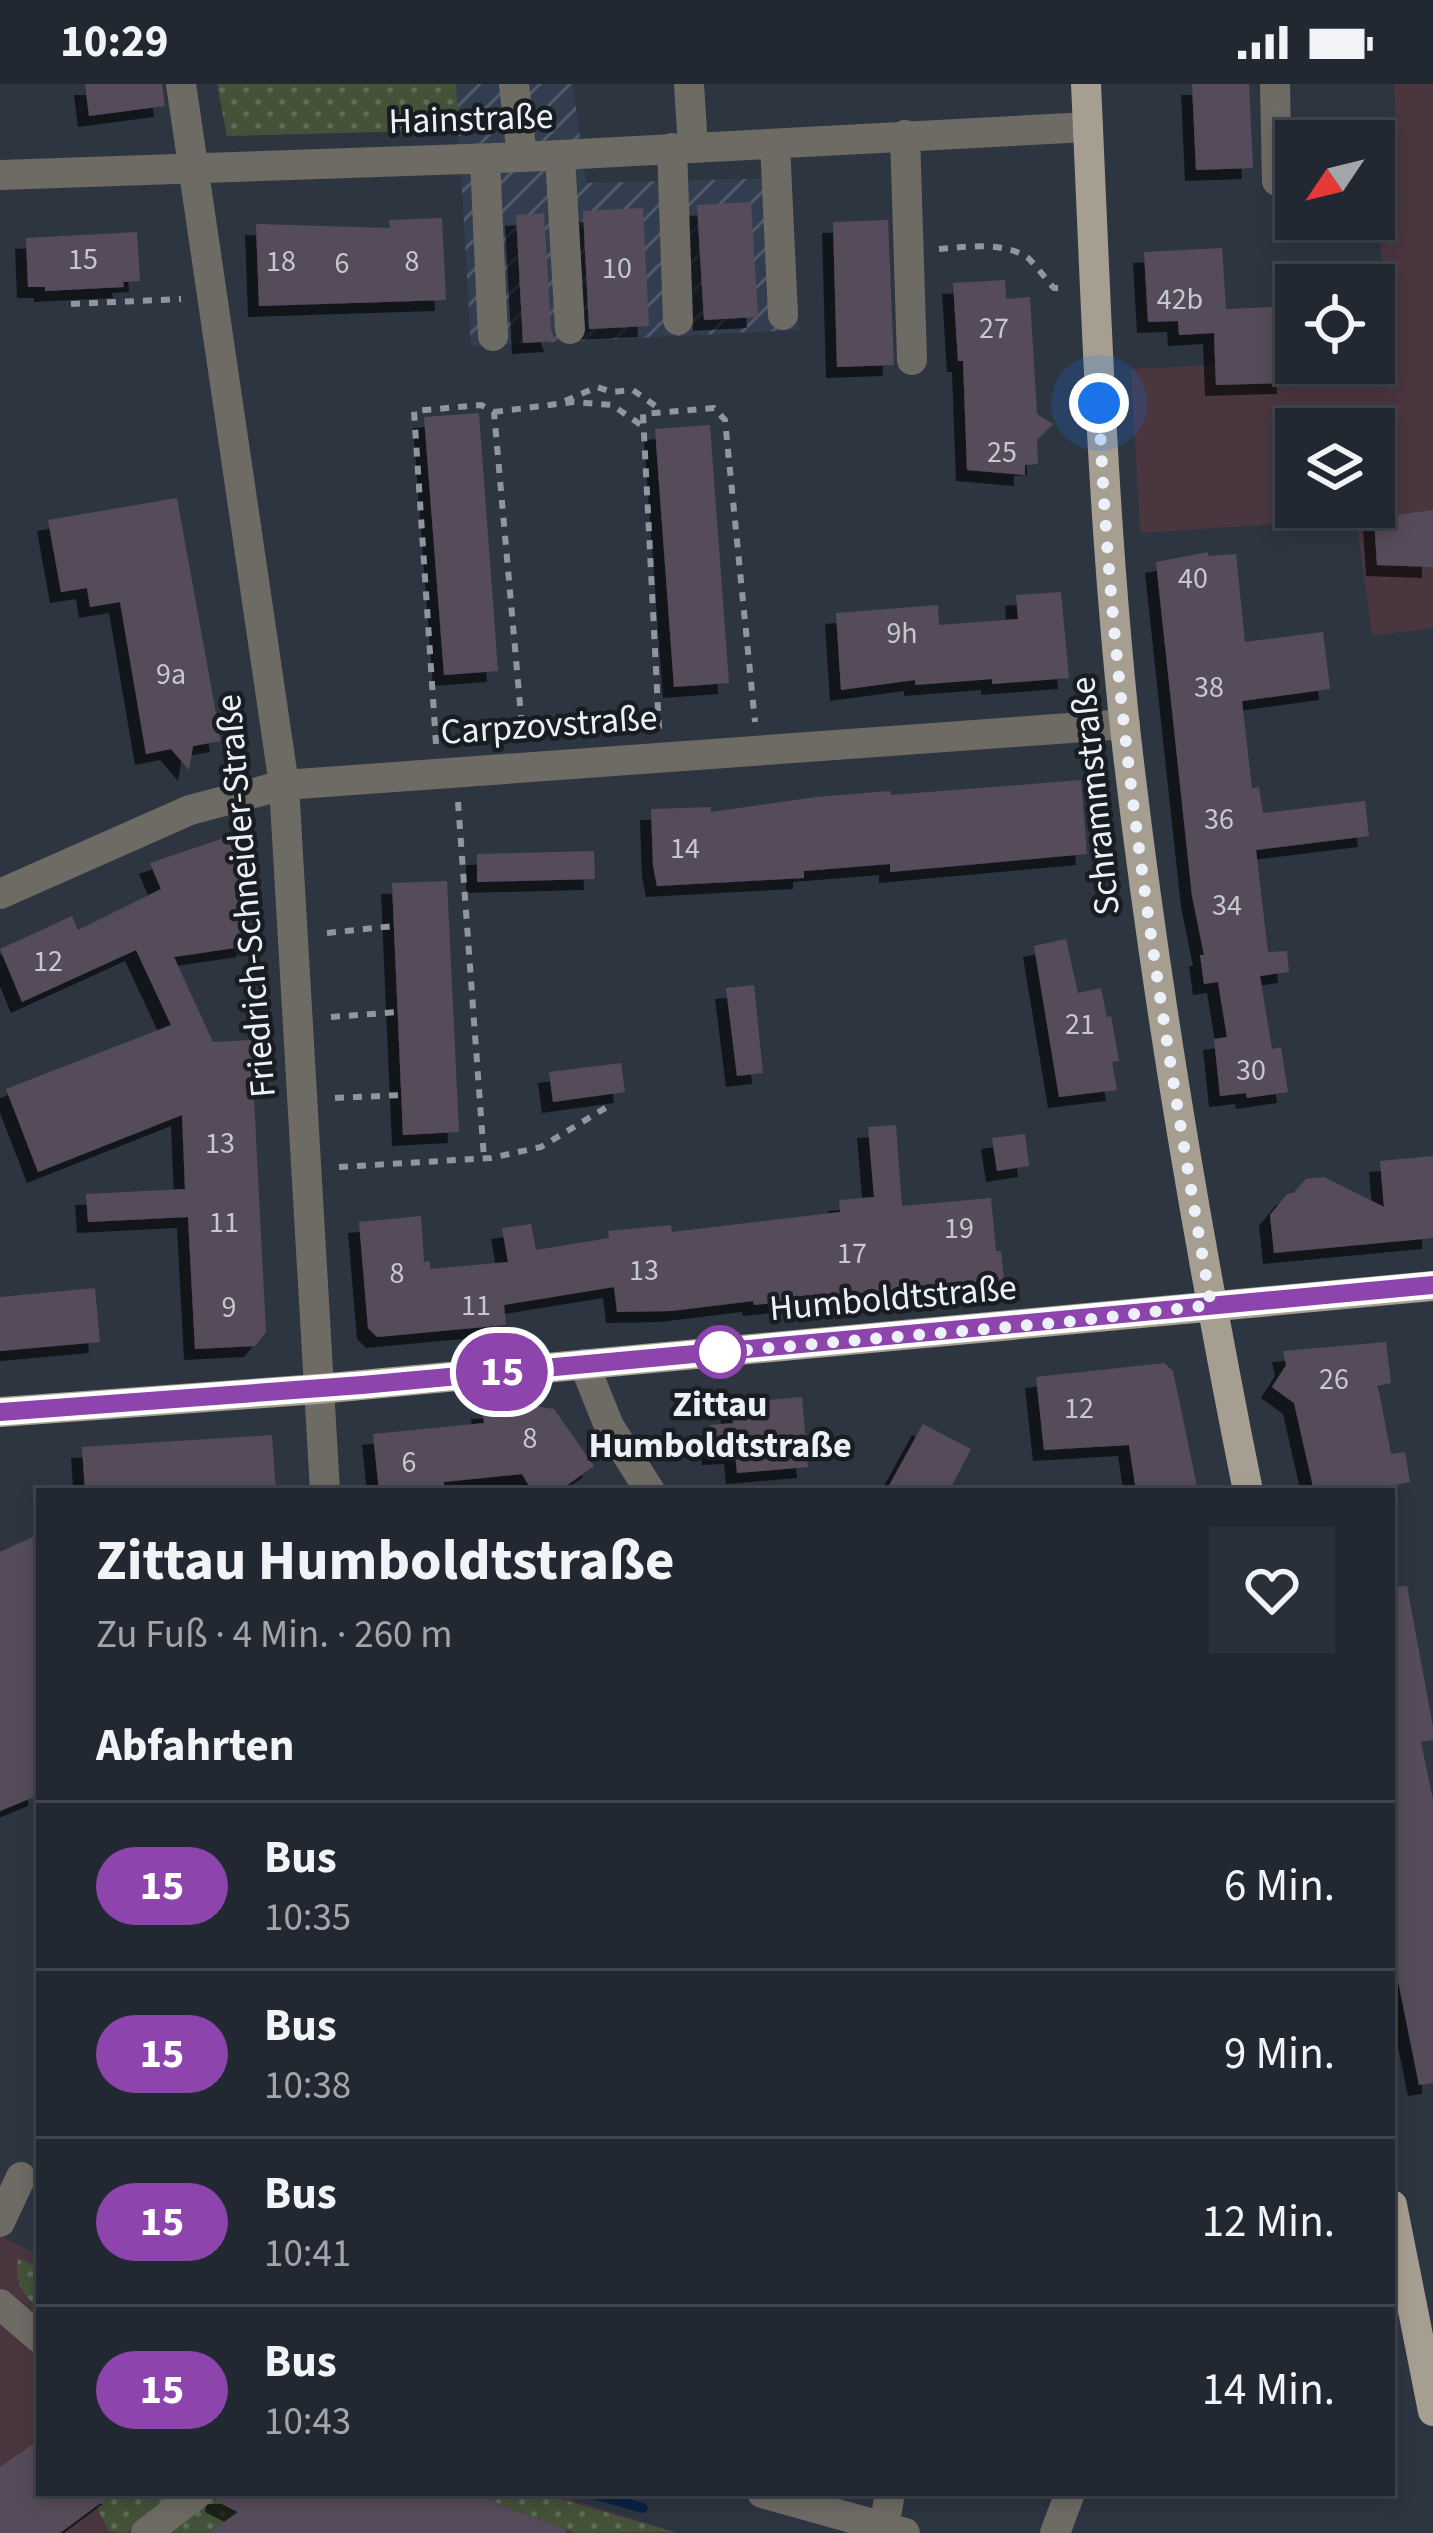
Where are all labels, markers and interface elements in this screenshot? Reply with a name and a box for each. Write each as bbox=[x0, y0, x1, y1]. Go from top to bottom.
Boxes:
text: 10:29 bbox=[60, 10, 169, 74]
street label: Hainstraße bbox=[388, 91, 554, 147]
north arrow bbox=[1275, 120, 1395, 240]
map controls bbox=[1275, 120, 1395, 528]
house number: 15 bbox=[68, 238, 98, 281]
house number: 18 bbox=[266, 240, 296, 283]
house number: 8 bbox=[405, 240, 419, 283]
house number: 6 bbox=[335, 242, 349, 285]
house number: 10 bbox=[602, 247, 632, 290]
button: locate bbox=[1275, 264, 1395, 384]
house number: 42b bbox=[1157, 278, 1203, 321]
house number: 27 bbox=[979, 307, 1009, 350]
your location bbox=[1069, 373, 1129, 433]
button: layers bbox=[1275, 408, 1395, 528]
house number: 25 bbox=[987, 431, 1017, 474]
house number: 40 bbox=[1178, 557, 1208, 600]
house number: 9h bbox=[886, 612, 918, 655]
house number: 9a bbox=[156, 653, 186, 696]
house number: 38 bbox=[1194, 666, 1224, 709]
street label: Schrammstraße bbox=[1057, 674, 1133, 918]
street label: Friedrich-Schneider-Straße bbox=[203, 692, 289, 1100]
street label: Carpzovstraße bbox=[439, 692, 659, 758]
house number: 36 bbox=[1204, 798, 1234, 841]
house number: 14 bbox=[670, 827, 700, 870]
house number: 34 bbox=[1212, 884, 1242, 927]
house number: 12 bbox=[33, 940, 63, 983]
house number: 21 bbox=[1065, 1003, 1095, 1046]
house number: 30 bbox=[1236, 1049, 1266, 1092]
house number: 13 bbox=[205, 1122, 235, 1165]
house number: 11 bbox=[209, 1201, 239, 1244]
house number: 19 bbox=[944, 1207, 974, 1250]
house number: 17 bbox=[837, 1232, 867, 1275]
house number: 13 bbox=[629, 1249, 659, 1292]
house number: 8 bbox=[390, 1252, 404, 1295]
street label: Humboldtstraße bbox=[767, 1262, 1019, 1334]
house number: 11 bbox=[461, 1284, 491, 1327]
house number: 9 bbox=[222, 1286, 236, 1329]
marker: Zittau Humboldtstraße bbox=[695, 1327, 745, 1377]
line badge: 15 bbox=[448, 1333, 556, 1411]
text: 15 bbox=[480, 1342, 524, 1402]
house number: 26 bbox=[1319, 1358, 1349, 1401]
place label: Zittau Humboldtstraße bbox=[588, 1379, 852, 1471]
house number: 12 bbox=[1064, 1387, 1094, 1430]
house number: 8 bbox=[523, 1417, 537, 1460]
house number: 6 bbox=[402, 1441, 416, 1484]
text: Zittau Humboldtstraße bbox=[96, 1521, 675, 1602]
button: heart bbox=[1209, 1527, 1335, 1653]
text: Zu Fuß · 4 Min. · 260 m bbox=[96, 1607, 453, 1663]
text: Abfahrten bbox=[96, 1714, 295, 1778]
text: Bus bbox=[264, 1826, 337, 1890]
text: 6 Min. bbox=[1224, 1854, 1335, 1918]
text: 15 bbox=[140, 1856, 184, 1916]
text: 10:35 bbox=[264, 1890, 351, 1946]
text: Bus bbox=[264, 1994, 337, 2058]
text: 9 Min. bbox=[1224, 2022, 1335, 2086]
text: 15 bbox=[140, 2024, 184, 2084]
text: 10:38 bbox=[264, 2058, 351, 2114]
text: Bus bbox=[264, 2162, 337, 2226]
text: 12 Min. bbox=[1202, 2190, 1335, 2254]
text: 15 bbox=[140, 2192, 184, 2252]
text: 10:41 bbox=[264, 2226, 351, 2282]
text: Bus bbox=[264, 2330, 337, 2394]
text: 14 Min. bbox=[1202, 2358, 1335, 2422]
text: 15 bbox=[140, 2360, 184, 2420]
text: 10:43 bbox=[264, 2394, 351, 2450]

